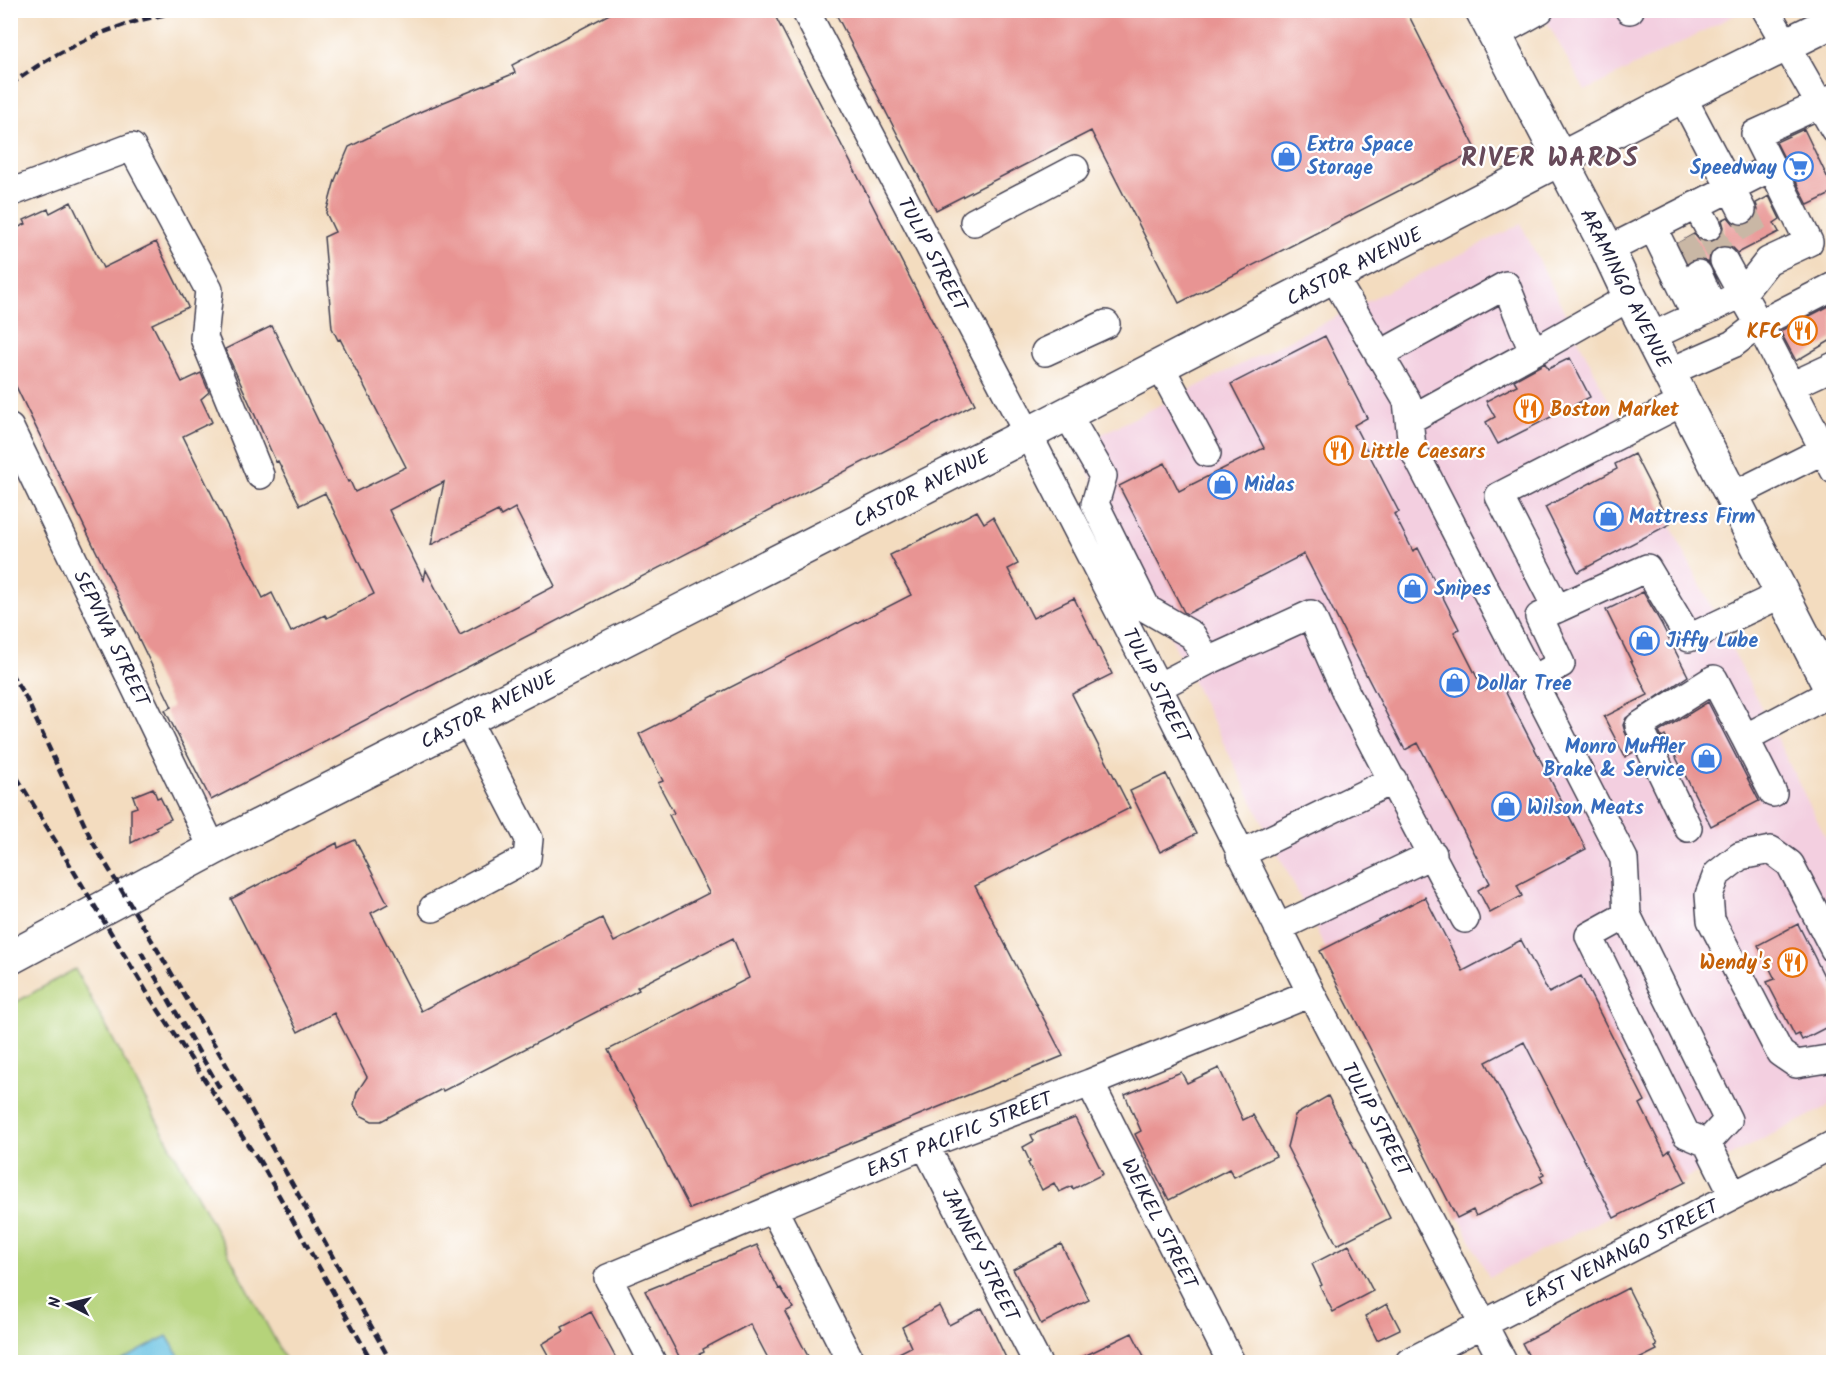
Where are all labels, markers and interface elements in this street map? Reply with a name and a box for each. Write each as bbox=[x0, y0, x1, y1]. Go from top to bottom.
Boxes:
place label: Extra Space Storage bbox=[1307, 130, 1413, 185]
district label: RIVER WARDS bbox=[1461, 138, 1639, 180]
shop icon: Extra Space Storage bbox=[1270, 140, 1302, 172]
supermarket icon: Speedway bbox=[1782, 151, 1814, 183]
place label: Speedway bbox=[1690, 153, 1778, 185]
street label: TULIP STREET bbox=[888, 192, 976, 320]
street label: ARAMINGO AVENUE bbox=[1570, 203, 1679, 376]
street label: CASTOR AVENUE bbox=[1281, 219, 1430, 316]
restaurant icon: KFC bbox=[1787, 315, 1819, 347]
place label: KFC bbox=[1747, 317, 1782, 349]
restaurant icon: Boston Market bbox=[1513, 393, 1545, 425]
place label: Boston Market bbox=[1550, 395, 1680, 427]
restaurant icon: Little Caesars bbox=[1323, 435, 1355, 467]
place label: Little Caesars bbox=[1360, 437, 1486, 469]
street label: CASTOR AVENUE bbox=[848, 441, 997, 538]
shop icon: Midas bbox=[1207, 468, 1239, 500]
place label: Midas bbox=[1244, 470, 1295, 502]
shop icon: Mattress Firm bbox=[1592, 500, 1624, 532]
place label: Mattress Firm bbox=[1629, 502, 1755, 534]
street label: SEPVIVA STREET bbox=[63, 565, 158, 714]
shop icon: Snipes bbox=[1397, 572, 1429, 604]
place label: Snipes bbox=[1434, 574, 1492, 606]
street label: TULIP STREET bbox=[1112, 623, 1199, 751]
shop icon: Jiffy Lube bbox=[1629, 624, 1661, 656]
place label: Jiffy Lube bbox=[1666, 626, 1758, 658]
street label: CASTOR AVENUE bbox=[415, 662, 564, 759]
shop icon: Dollar Tree bbox=[1439, 667, 1471, 699]
place label: Dollar Tree bbox=[1476, 669, 1572, 701]
place label: Monro Muffler Brake & Service bbox=[1543, 732, 1686, 787]
shop icon: Monro Muffler Brake & Service bbox=[1690, 742, 1722, 774]
shop icon: Wilson Meats bbox=[1490, 791, 1522, 823]
place label: Wilson Meats bbox=[1527, 793, 1645, 825]
restaurant icon: Wendy's bbox=[1776, 946, 1808, 978]
place label: Wendy's bbox=[1700, 948, 1772, 980]
street label: TULIP STREET bbox=[1332, 1057, 1420, 1185]
street label: EAST PACIFIC STREET bbox=[862, 1083, 1060, 1188]
street label: WEIKEL STREET bbox=[1111, 1153, 1206, 1297]
street label: JANNEY STREET bbox=[932, 1182, 1028, 1330]
street label: EAST VENANGO STREET bbox=[1519, 1191, 1727, 1318]
north arrow bbox=[39, 1274, 99, 1334]
text: N bbox=[43, 1296, 69, 1309]

